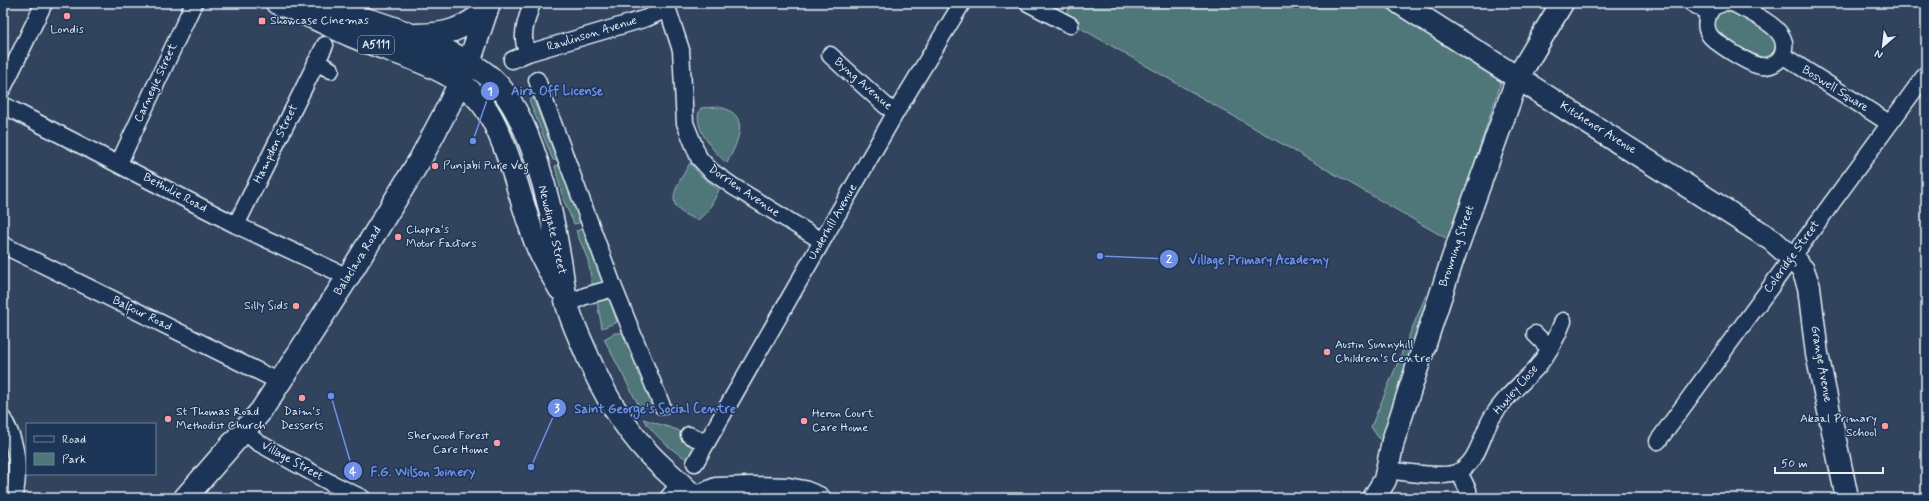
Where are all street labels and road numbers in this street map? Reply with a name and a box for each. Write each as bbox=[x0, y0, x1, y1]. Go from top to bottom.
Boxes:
street label: Rawlinson Avenue bbox=[545, 13, 639, 55]
road number: A5111 bbox=[358, 36, 394, 54]
street label: Carnegie Street bbox=[131, 41, 181, 125]
street label: Byng Avenue bbox=[830, 54, 896, 114]
street label: Boswell Square bbox=[1799, 62, 1872, 116]
street label: Kitchener Avenue bbox=[1557, 98, 1640, 158]
street label: Hampden Street bbox=[250, 102, 302, 186]
street label: Dorrien Avenue bbox=[705, 161, 783, 221]
street label: Bethulie Road bbox=[140, 169, 210, 217]
street label: Underhill Avenue bbox=[805, 181, 861, 263]
street label: Newdigate Street bbox=[534, 184, 570, 276]
street label: Browning Street bbox=[1436, 203, 1479, 289]
street label: Coleridge Street bbox=[1760, 217, 1825, 297]
street label: Balaclava Road bbox=[330, 223, 386, 299]
street label: Balfour Road bbox=[109, 293, 175, 336]
street label: Grange Avenue bbox=[1806, 324, 1836, 404]
street label: Huxley Close bbox=[1490, 362, 1542, 418]
street label: Village Street bbox=[258, 438, 326, 485]

